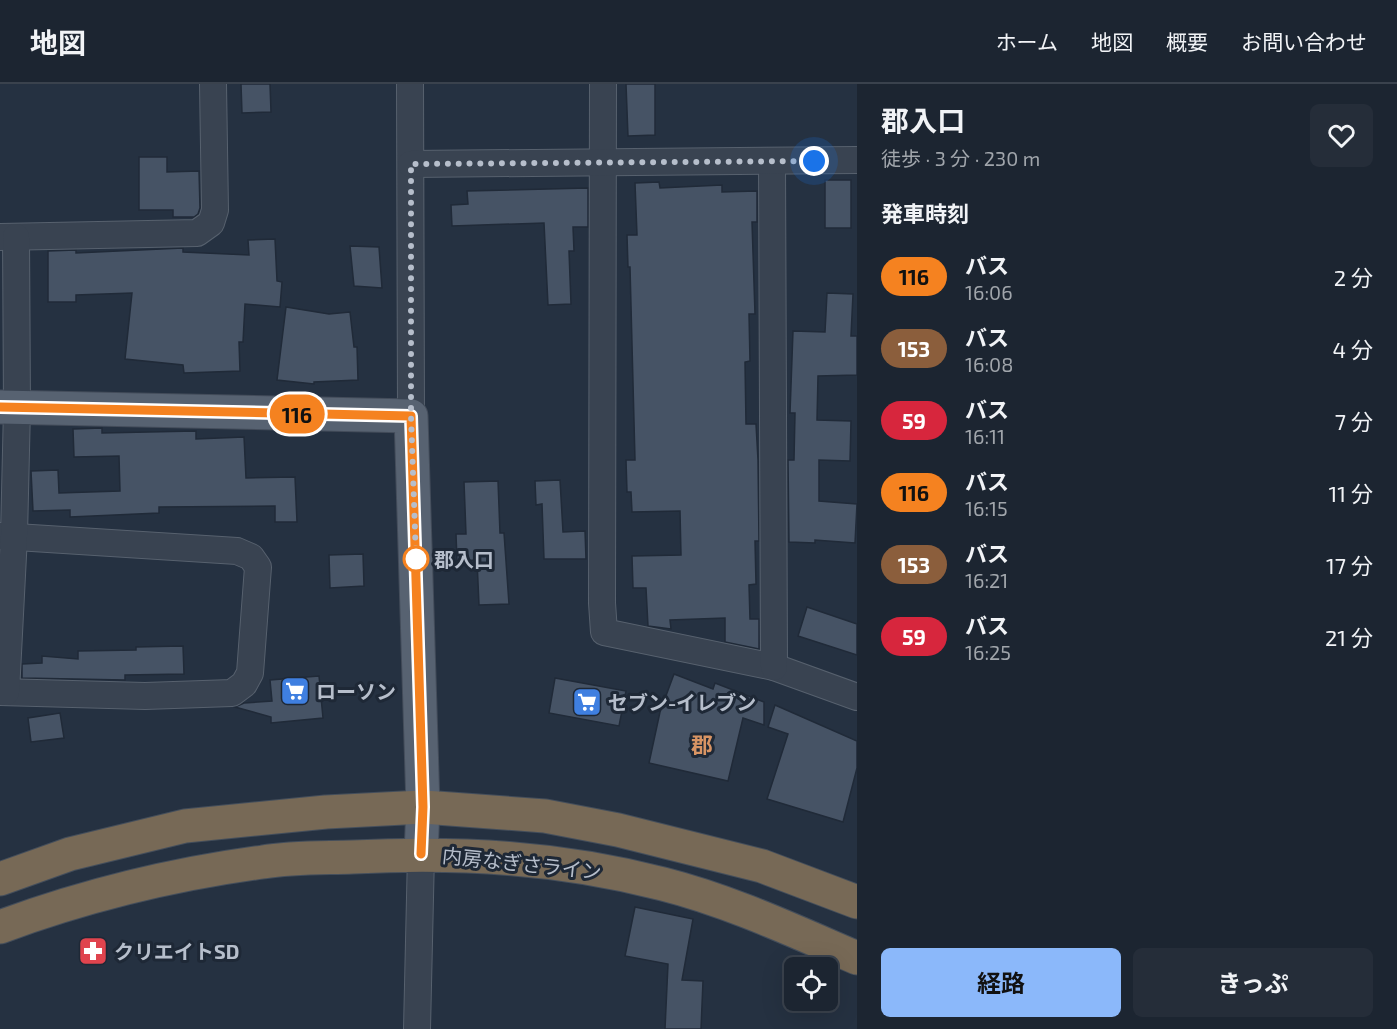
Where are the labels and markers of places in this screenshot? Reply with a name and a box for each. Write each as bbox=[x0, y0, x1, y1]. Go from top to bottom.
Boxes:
marker: 郡入口 bbox=[403, 546, 429, 572]
place label: 郡入口 bbox=[434, 547, 494, 571]
supermarket icon: ローソン bbox=[279, 675, 311, 707]
place label: ローソン bbox=[316, 679, 396, 703]
supermarket icon: セブン-イレブン bbox=[571, 686, 603, 718]
place label: セブン-イレブン bbox=[608, 690, 756, 714]
pharmacy icon: クリエイトSD bbox=[77, 935, 109, 967]
place label: クリエイトSD bbox=[114, 939, 239, 963]

